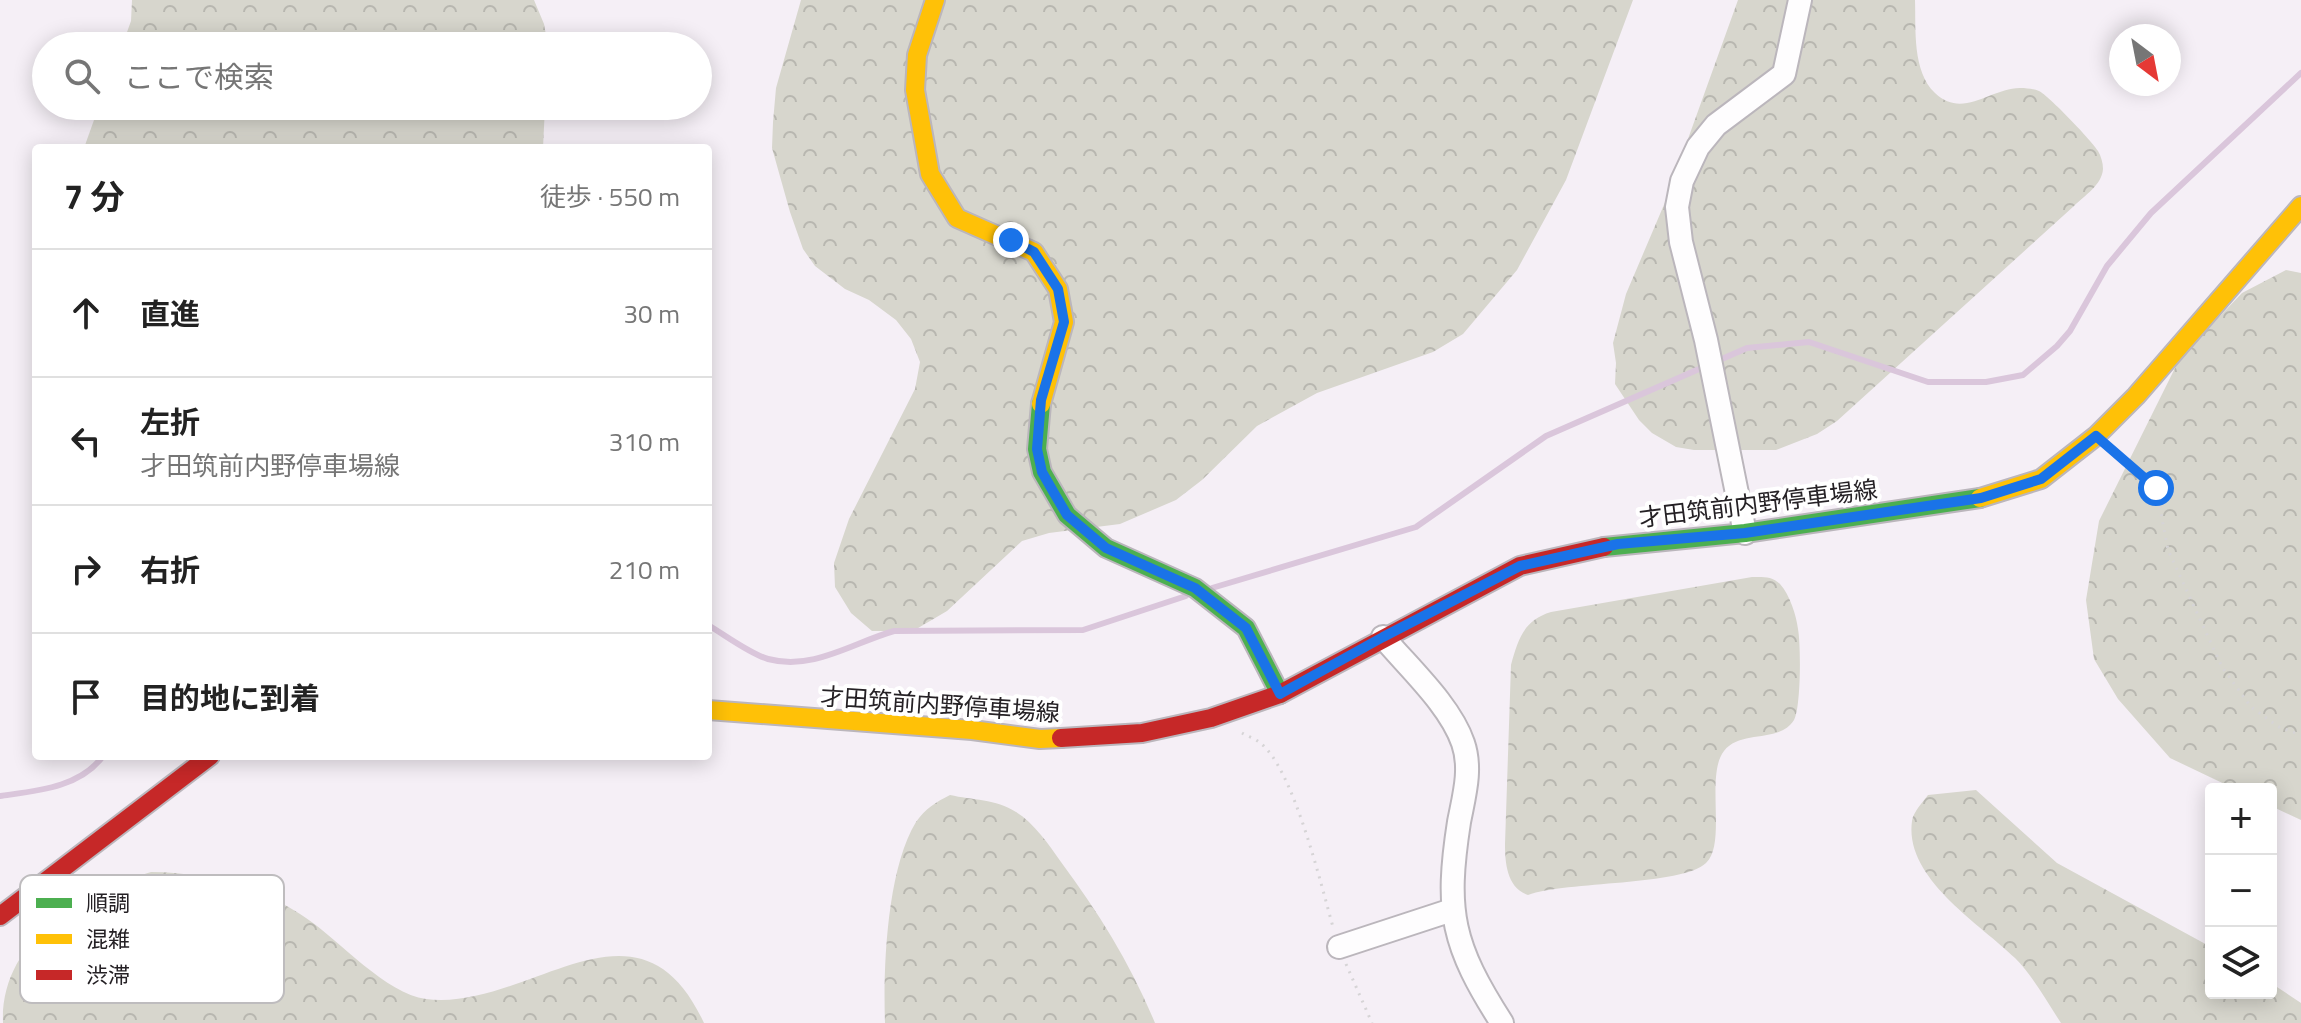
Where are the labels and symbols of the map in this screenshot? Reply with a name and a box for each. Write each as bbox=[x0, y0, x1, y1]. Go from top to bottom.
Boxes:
north arrow bbox=[2109, 24, 2181, 96]
route end bbox=[993, 222, 1029, 258]
route start bbox=[2138, 470, 2174, 506]
street label: 才田筑前内野停車場線 bbox=[1637, 471, 1879, 535]
street label: 才田筑前内野停車場線 bbox=[819, 678, 1061, 730]
legend bbox=[20, 875, 284, 1003]
text: 順調 bbox=[86, 886, 130, 920]
text: 混雑 bbox=[86, 922, 130, 956]
text: 渋滞 bbox=[86, 958, 130, 992]

